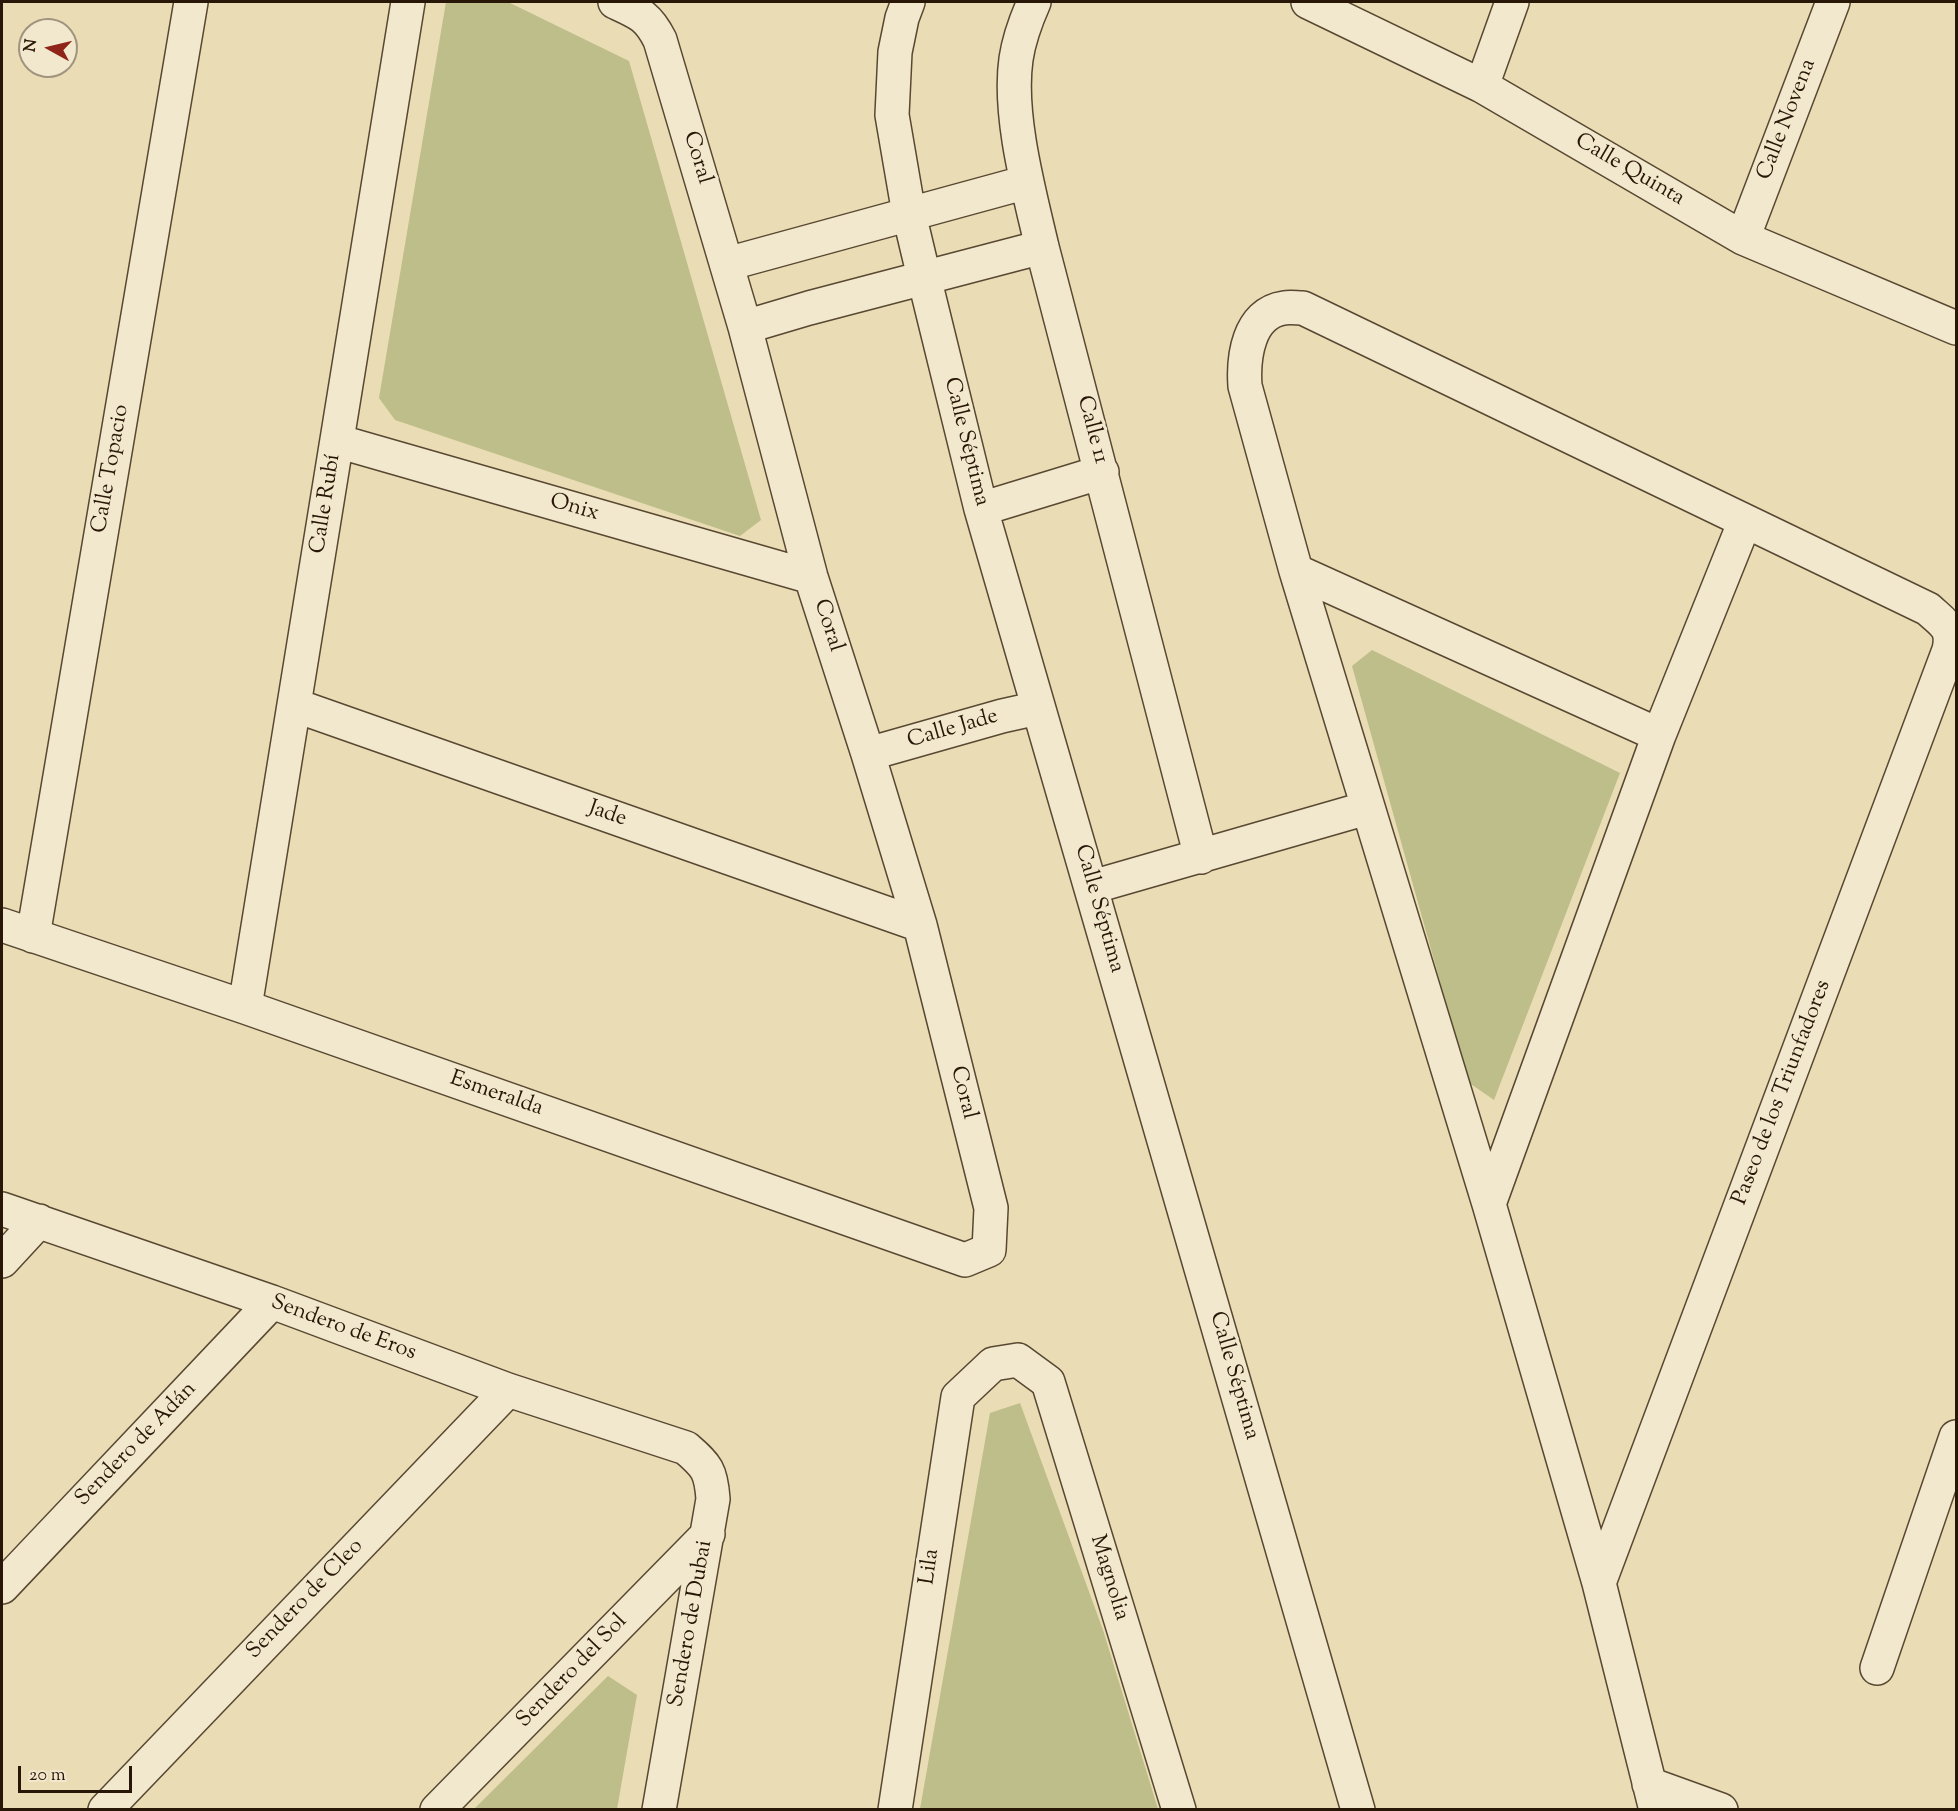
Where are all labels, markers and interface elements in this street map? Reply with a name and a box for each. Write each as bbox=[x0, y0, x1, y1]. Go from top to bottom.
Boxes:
north arrow bbox=[18, 18, 78, 78]
text: N bbox=[19, 38, 44, 54]
street label: Calle Novena bbox=[1753, 56, 1823, 184]
street label: Coral bbox=[676, 128, 716, 188]
street label: Calle Quinta bbox=[1569, 129, 1689, 213]
street label: Calle Séptima bbox=[936, 375, 994, 509]
street label: Calle 11 bbox=[1069, 393, 1113, 467]
street label: Calle Topacio bbox=[88, 403, 136, 535]
street label: Calle Rubí bbox=[306, 452, 348, 556]
street label: Onix bbox=[546, 489, 602, 529]
street label: Coral bbox=[806, 596, 848, 656]
street label: Calle Jade bbox=[905, 704, 1001, 756]
street label: Jade bbox=[584, 796, 630, 834]
street label: Calle Séptima bbox=[1067, 842, 1129, 976]
street label: Paseo de los Triunfadores bbox=[1728, 977, 1838, 1209]
street label: Coral bbox=[943, 1064, 981, 1122]
street label: Esmeralda bbox=[446, 1067, 546, 1123]
street label: Sendero de Eros bbox=[267, 1290, 419, 1368]
street label: Calle Séptima bbox=[1202, 1309, 1264, 1443]
street label: Sendero de Adán bbox=[71, 1377, 203, 1513]
street label: Magnolia bbox=[1083, 1532, 1133, 1624]
street label: Sendero de Cleo bbox=[242, 1534, 370, 1666]
street label: Sendero de Dubai bbox=[664, 1538, 720, 1710]
street label: Lila bbox=[915, 1547, 947, 1587]
street label: Sendero del Sol bbox=[512, 1610, 634, 1734]
scale bar bbox=[21, 1754, 135, 1792]
text: 20 m bbox=[29, 1763, 66, 1789]

